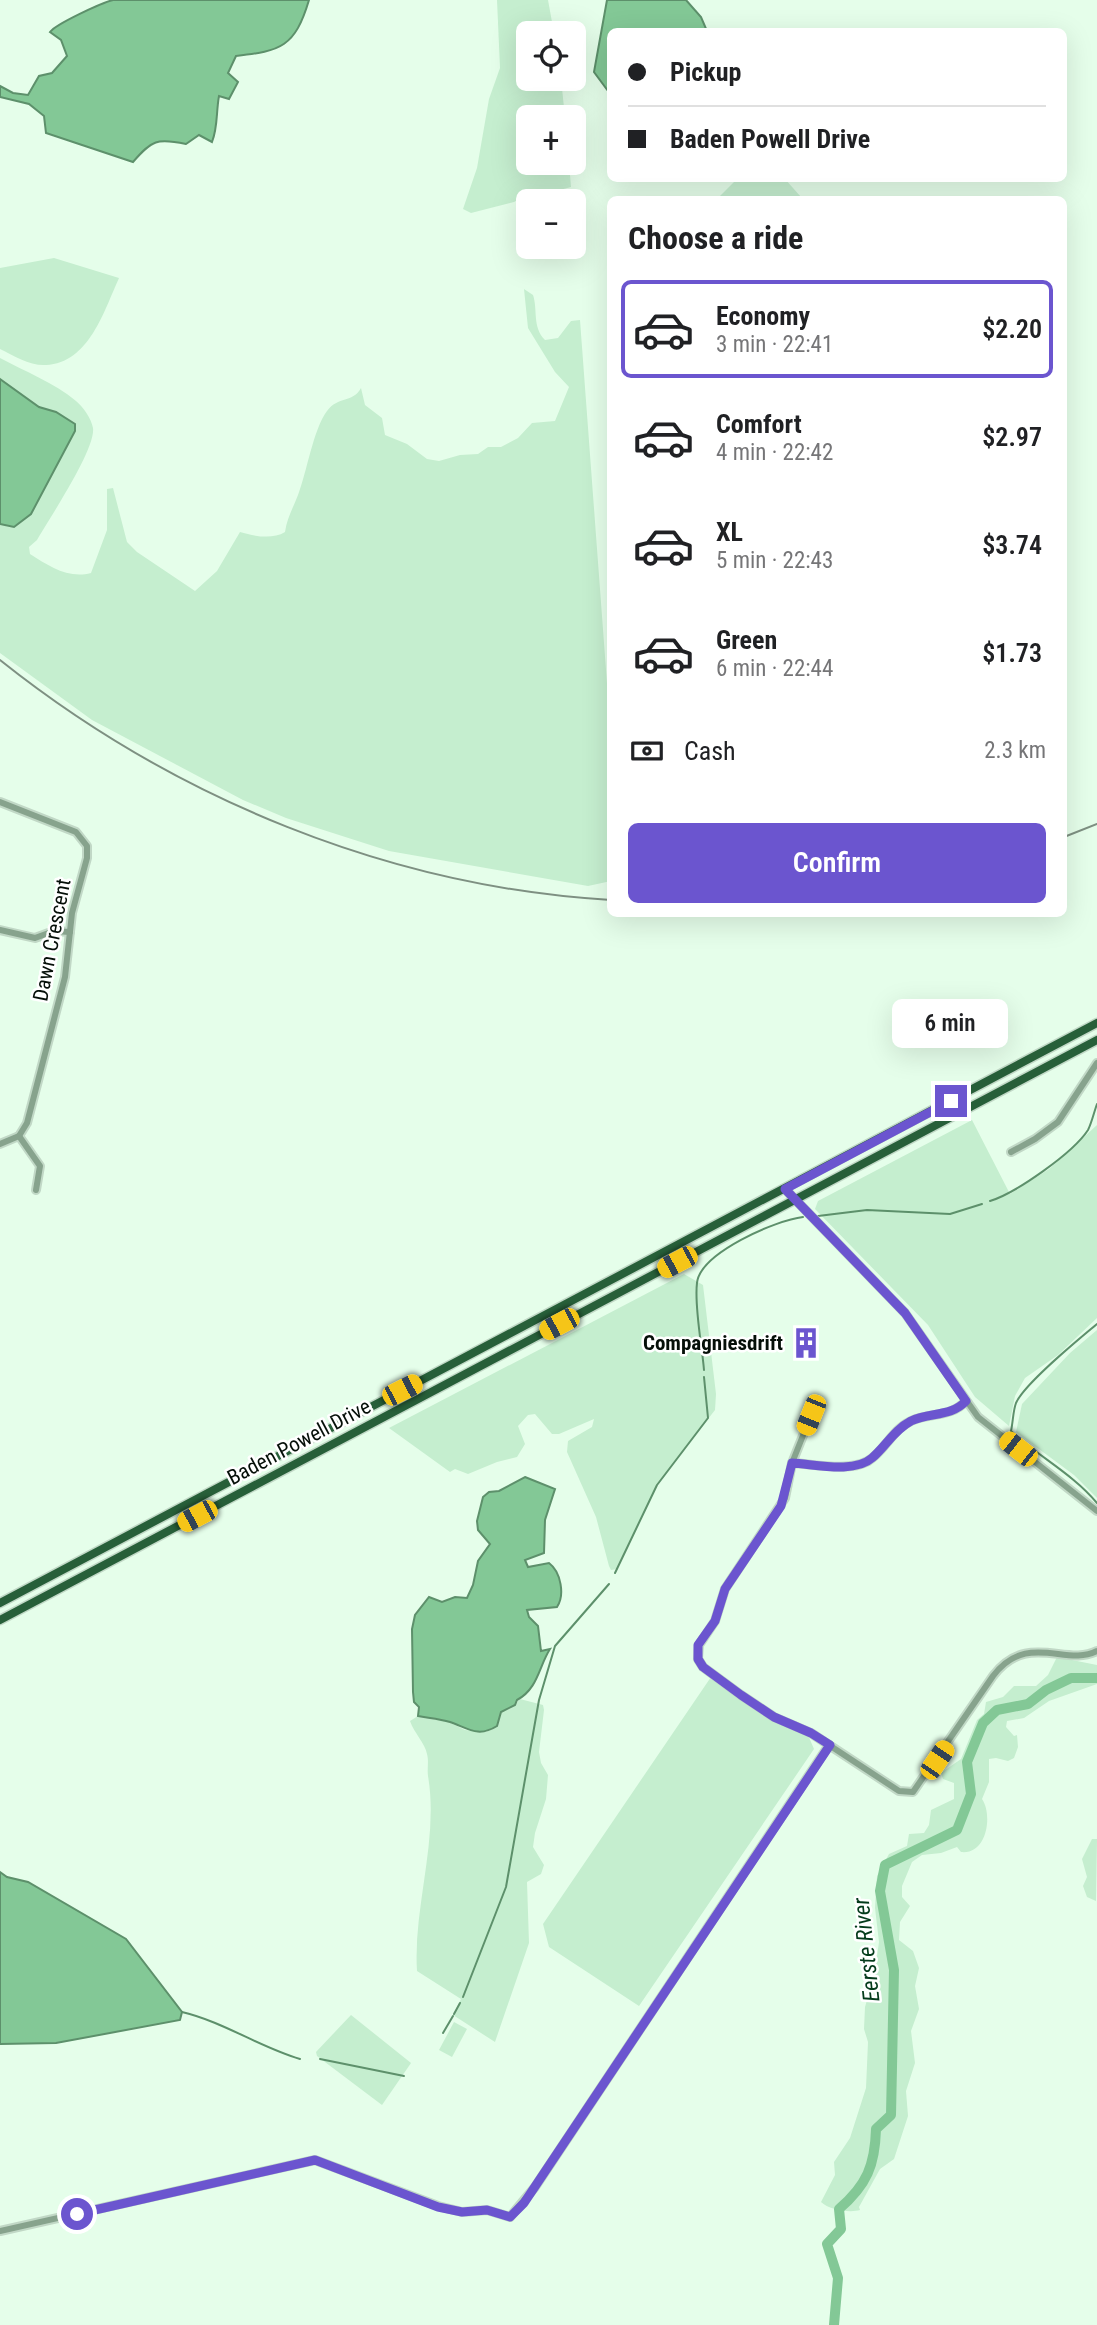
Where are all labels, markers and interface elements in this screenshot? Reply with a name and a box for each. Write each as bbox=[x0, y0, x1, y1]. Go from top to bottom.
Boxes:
map controls bbox=[516, 21, 586, 259]
button: locate bbox=[516, 21, 586, 91]
text: Pickup bbox=[670, 57, 741, 87]
button: + bbox=[516, 105, 586, 175]
text: Baden Powell Drive bbox=[670, 124, 870, 154]
button: − bbox=[516, 189, 586, 259]
text: Choose a ride bbox=[628, 219, 803, 257]
icon: car bbox=[632, 298, 695, 361]
text: Economy bbox=[716, 301, 810, 331]
text: $2.20 bbox=[982, 314, 1042, 344]
text: 3 min · 22:41 bbox=[716, 331, 833, 358]
icon: car bbox=[632, 406, 695, 469]
text: Comfort bbox=[716, 409, 802, 439]
text: $2.97 bbox=[982, 422, 1042, 452]
text: 4 min · 22:42 bbox=[716, 439, 833, 466]
icon: car bbox=[632, 514, 695, 577]
text: XL bbox=[716, 517, 743, 547]
text: $3.74 bbox=[982, 530, 1042, 560]
text: 5 min · 22:43 bbox=[716, 547, 833, 574]
icon: car bbox=[632, 622, 695, 685]
text: Green bbox=[716, 625, 777, 655]
text: $1.73 bbox=[982, 638, 1042, 668]
text: 6 min · 22:44 bbox=[716, 655, 833, 682]
icon: cash bbox=[628, 732, 666, 770]
text: Cash bbox=[684, 736, 736, 766]
text: 2.3 km bbox=[984, 737, 1046, 764]
button: Confirm bbox=[628, 823, 1046, 903]
street label: Dawn Crescent bbox=[28, 877, 76, 1003]
callout: 6 min bbox=[893, 1000, 1009, 1048]
text: 6 min bbox=[925, 1010, 975, 1037]
route end bbox=[935, 1085, 967, 1117]
car bbox=[654, 1243, 701, 1281]
car bbox=[536, 1305, 583, 1343]
building icon: Compagniesdrift bbox=[789, 1326, 823, 1360]
place label: Compagniesdrift bbox=[643, 1331, 783, 1355]
car bbox=[379, 1371, 426, 1409]
car bbox=[794, 1392, 829, 1438]
street label: Baden Powell Drive bbox=[223, 1394, 375, 1490]
car bbox=[995, 1428, 1042, 1470]
car bbox=[174, 1497, 221, 1535]
car bbox=[917, 1737, 958, 1783]
water label: Eerste River bbox=[847, 1896, 885, 2003]
route start bbox=[61, 2198, 93, 2230]

